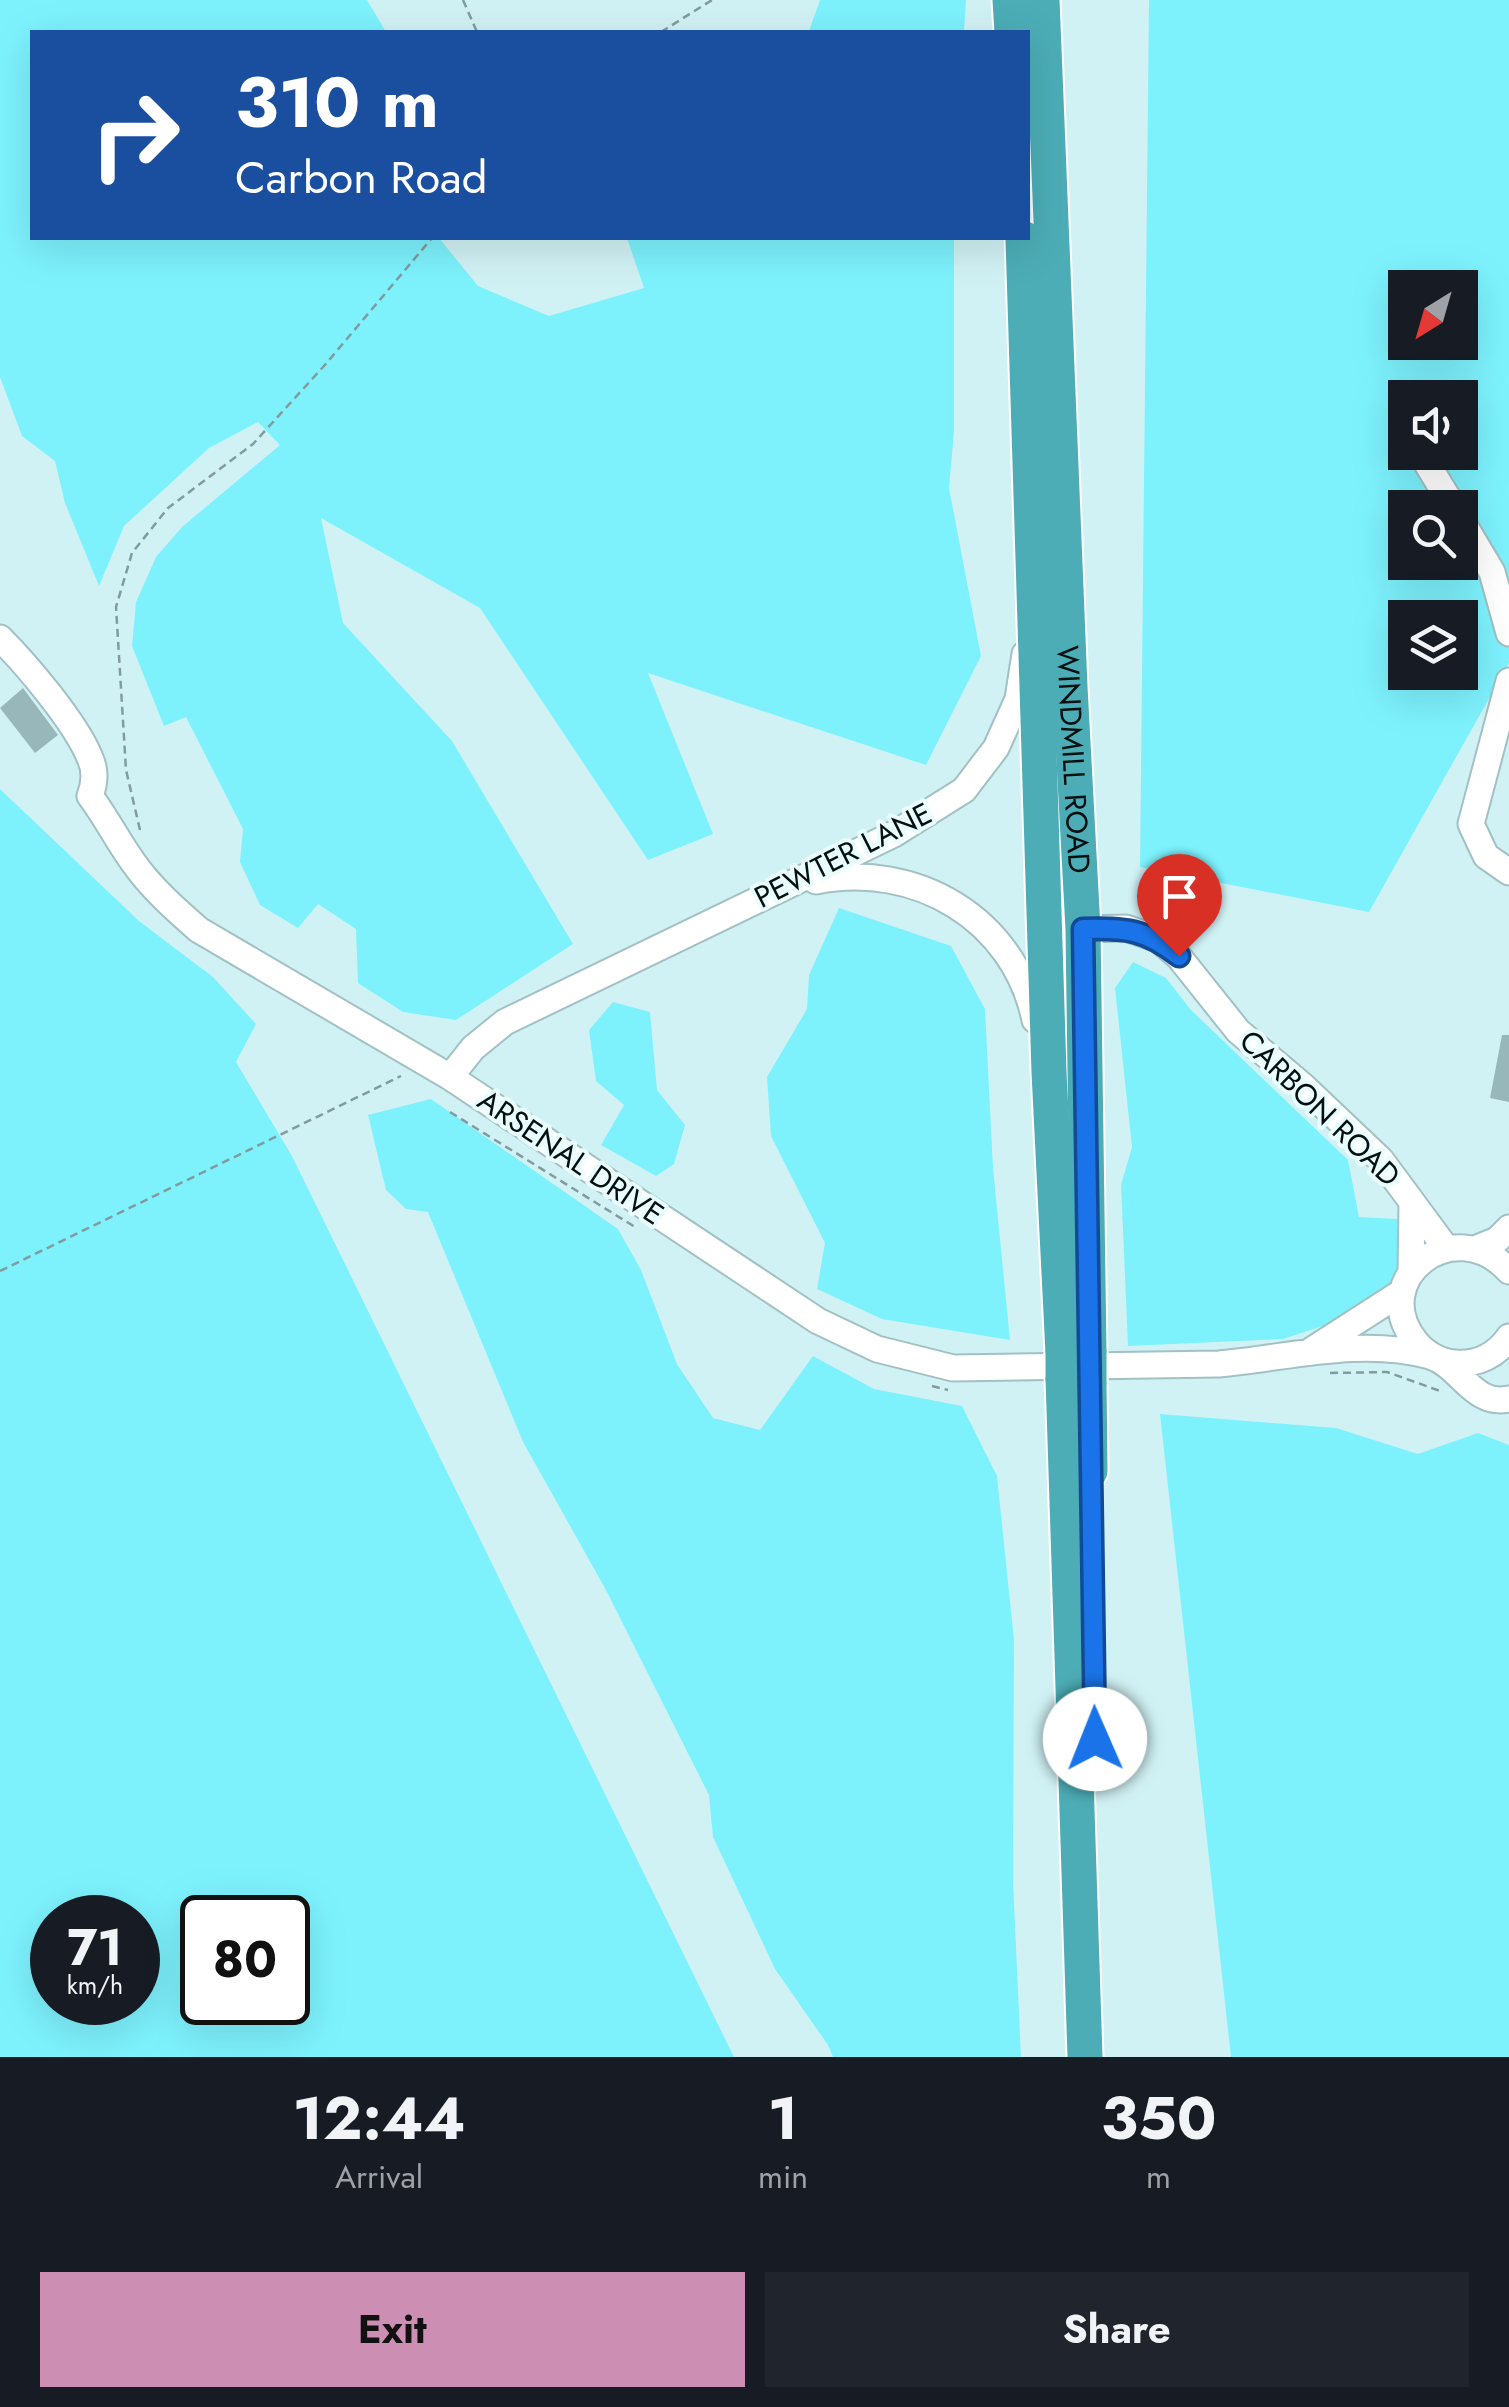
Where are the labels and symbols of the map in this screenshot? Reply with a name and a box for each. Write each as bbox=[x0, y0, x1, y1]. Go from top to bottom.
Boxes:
north arrow bbox=[1388, 270, 1478, 360]
street label: WINDMILL ROAD bbox=[1047, 644, 1101, 874]
street label: PEWTER LANE bbox=[747, 792, 939, 918]
pin bbox=[1137, 854, 1222, 957]
street label: CARBON ROAD bbox=[1230, 1020, 1410, 1196]
street label: ARSENAL DRIVE bbox=[469, 1079, 673, 1235]
position arrow bbox=[1043, 1687, 1147, 1791]
speed limit sign: 80 bbox=[180, 1895, 310, 2025]

